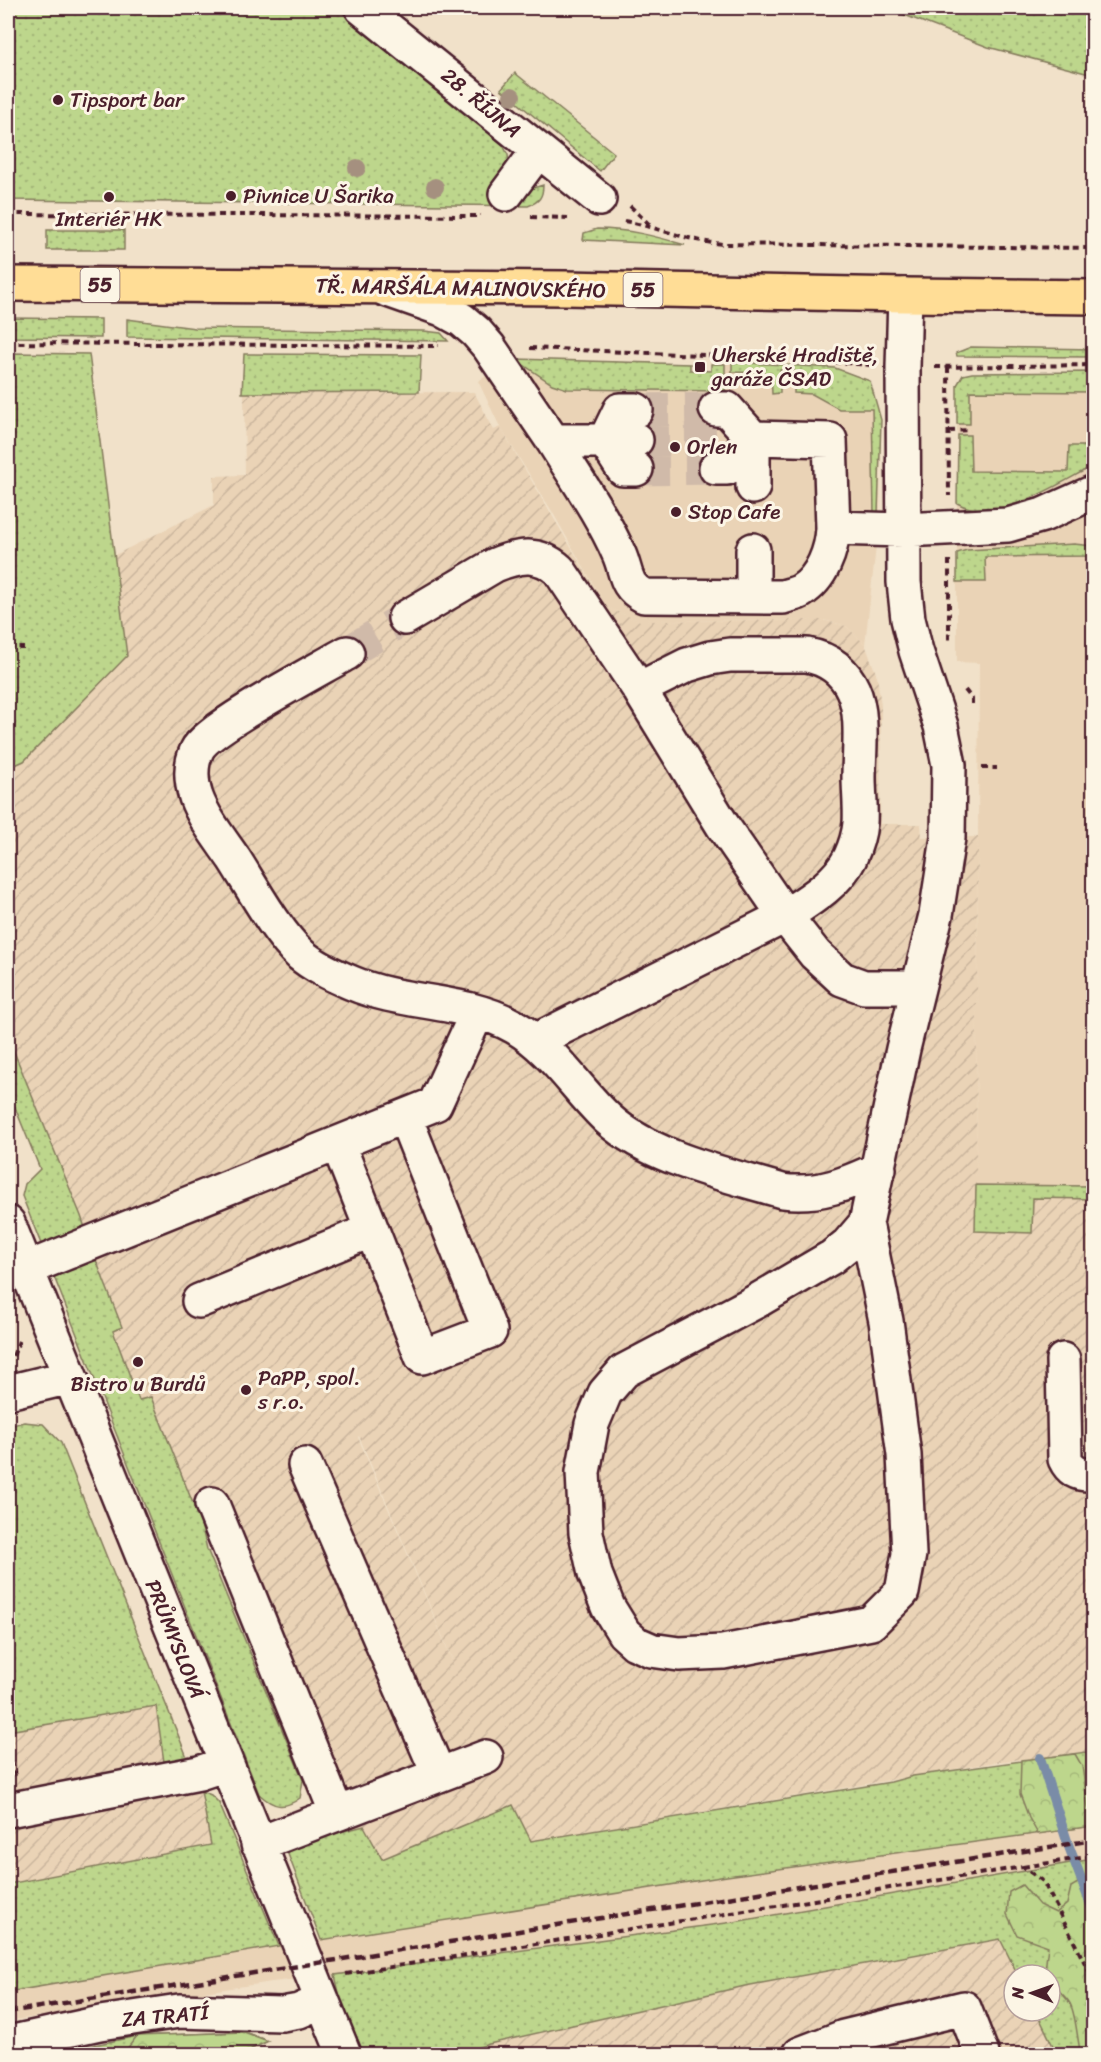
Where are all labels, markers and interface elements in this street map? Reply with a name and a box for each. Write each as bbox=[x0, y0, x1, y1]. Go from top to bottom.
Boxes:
street label: 28. ŘÍJNA bbox=[432, 58, 530, 148]
place label: Tipsport bar bbox=[70, 81, 185, 119]
marker: Tipsport bar bbox=[51, 93, 65, 107]
place label: Pivnice U Šarika bbox=[243, 177, 394, 215]
marker: Pivnice U Šarika bbox=[224, 189, 238, 203]
marker: Interiér HK bbox=[102, 190, 116, 204]
place label: Interiér HK bbox=[55, 200, 163, 238]
street label: TŘ. MARŠÁLA MALINOVSKÉHO bbox=[315, 266, 607, 310]
road number: 55 bbox=[80, 268, 120, 302]
road number: 55 bbox=[624, 273, 662, 307]
place label: Uherské Hradiště, garáže ČSAD bbox=[710, 336, 879, 398]
marker: Uherské Hradiště, garáže ČSAD bbox=[693, 360, 707, 374]
place label: Orlen bbox=[687, 428, 737, 466]
marker: Orlen bbox=[668, 440, 682, 454]
place label: Stop Cafe bbox=[688, 493, 780, 531]
marker: Stop Cafe bbox=[669, 505, 683, 519]
marker: Bistro u Burdů bbox=[131, 1355, 145, 1369]
place label: PaPP, spol. s r.o. bbox=[257, 1359, 361, 1421]
place label: Bistro u Burdů bbox=[71, 1365, 206, 1403]
marker: PaPP, spol. s r.o. bbox=[239, 1383, 253, 1397]
street label: PRŮMYSLOVÁ bbox=[134, 1573, 217, 1707]
north arrow bbox=[1002, 1963, 1062, 2023]
text: N bbox=[1003, 1986, 1032, 2000]
street label: ZA TRATÍ bbox=[120, 1993, 212, 2039]

